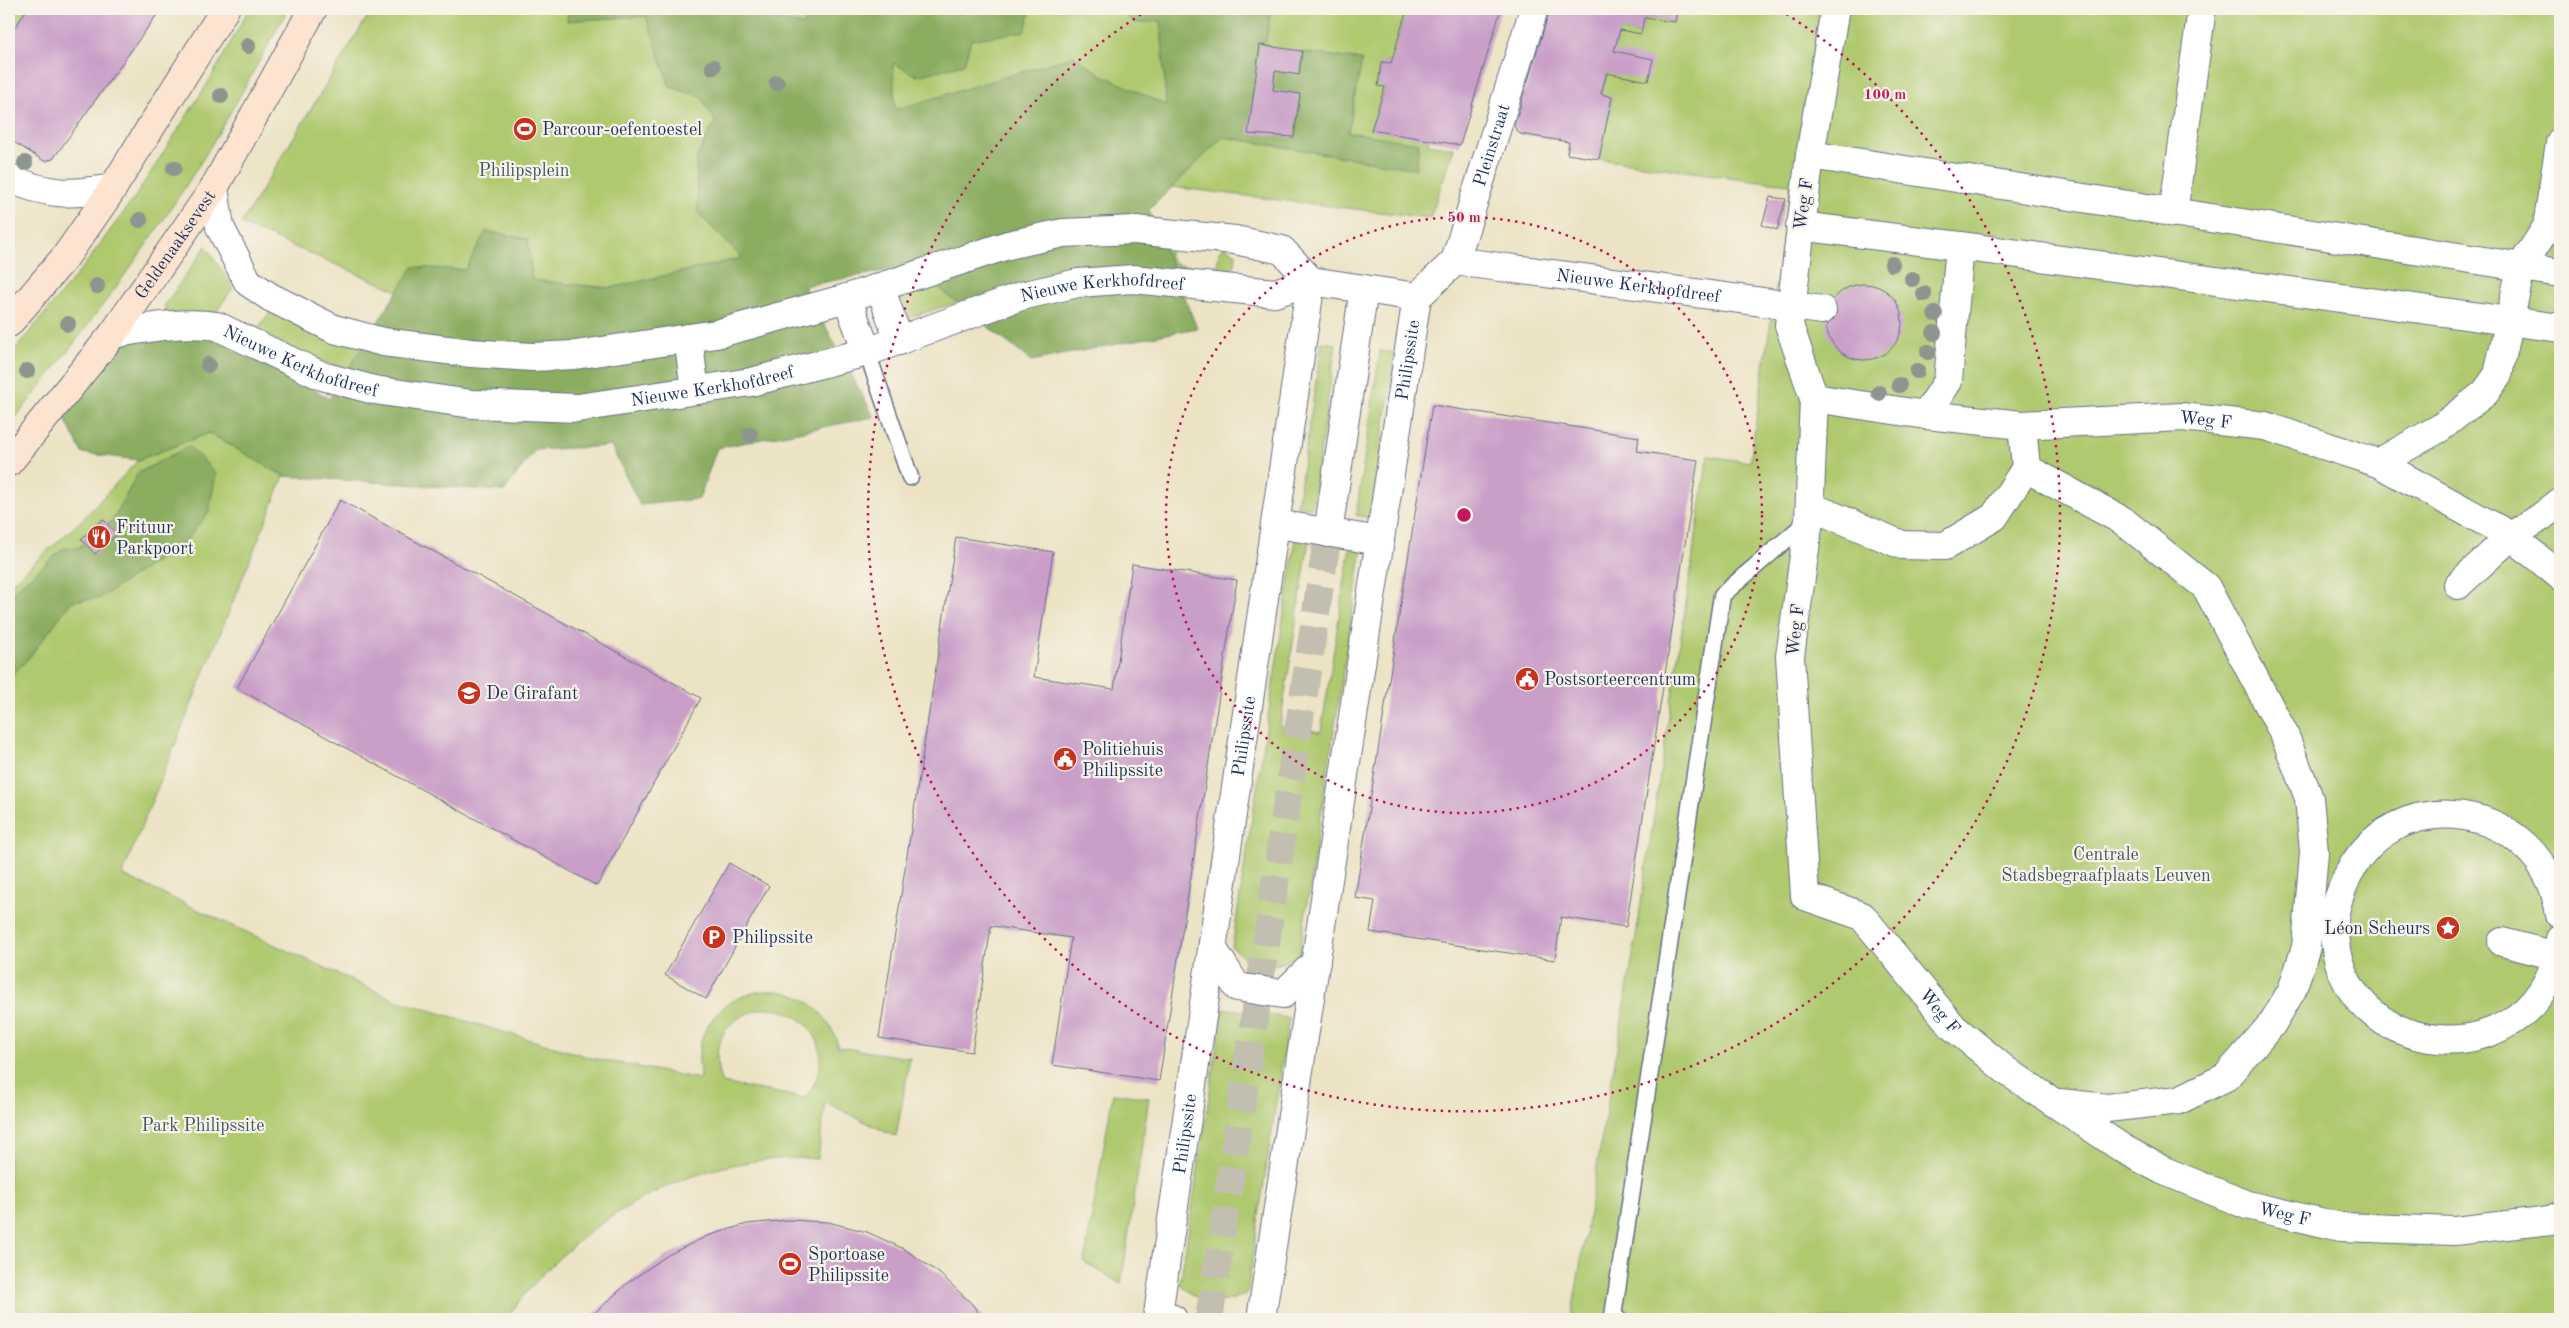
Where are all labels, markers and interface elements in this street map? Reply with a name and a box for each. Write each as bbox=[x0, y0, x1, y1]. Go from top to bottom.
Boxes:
text: 100 m bbox=[1864, 88, 1906, 103]
street label: Pleinstraat bbox=[1471, 102, 1514, 189]
sports icon: Parcour-oefentoestel bbox=[512, 116, 538, 142]
place label: Parcour-oefentoestel bbox=[542, 121, 702, 139]
park label: Philipsplein bbox=[479, 162, 570, 180]
street label: Weg F bbox=[1791, 177, 1817, 231]
street label: Geldenaaksevest bbox=[132, 187, 220, 303]
text: 50 m bbox=[1447, 211, 1481, 226]
street label: Nieuwe Kerkhofdreef bbox=[1555, 267, 1723, 307]
street label: Nieuwe Kerkhofdreef bbox=[1019, 271, 1186, 306]
street label: Philipssite bbox=[1393, 319, 1423, 402]
street label: Nieuwe Kerkhofdreef bbox=[220, 322, 380, 401]
street label: Nieuwe Kerkhofdreef bbox=[629, 363, 797, 410]
street label: Weg F bbox=[2179, 409, 2233, 432]
centre of rings bbox=[1455, 506, 1473, 524]
place label: Frituur Parkpoort bbox=[116, 519, 194, 558]
restaurant icon: Frituur Parkpoort bbox=[86, 524, 112, 550]
street label: Weg F bbox=[1784, 603, 1808, 657]
public building icon: Postsorteercentrum bbox=[1514, 666, 1540, 692]
place label: Postsorteercentrum bbox=[1544, 671, 1696, 689]
school or university icon: De Girafant bbox=[456, 680, 482, 706]
place label: De Girafant bbox=[486, 685, 578, 703]
street label: Philipssite bbox=[1230, 695, 1259, 778]
place label: Politiehuis Philipssite bbox=[1082, 741, 1164, 780]
public building icon: Politiehuis Philipssite bbox=[1052, 746, 1078, 772]
park label: Centrale Stadsbegraafplaats Leuven bbox=[2001, 846, 2211, 885]
place icon: Léon Scheurs bbox=[2435, 915, 2461, 941]
place label: Léon Scheurs bbox=[2324, 920, 2430, 938]
parking icon: Philipssite bbox=[701, 924, 727, 950]
place label: Philipssite bbox=[732, 929, 813, 947]
street label: Weg F bbox=[1916, 986, 1963, 1038]
street label: Philipssite bbox=[1171, 1092, 1201, 1175]
park label: Park Philipssite bbox=[141, 1117, 265, 1135]
street label: Weg F bbox=[2257, 1200, 2312, 1230]
place label: Sportoase Philipssite bbox=[808, 1246, 889, 1285]
sports icon: Sportoase Philipssite bbox=[777, 1251, 803, 1277]

